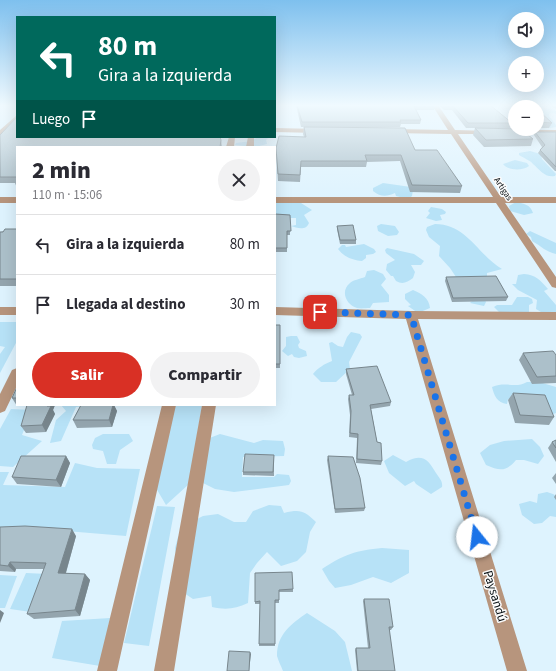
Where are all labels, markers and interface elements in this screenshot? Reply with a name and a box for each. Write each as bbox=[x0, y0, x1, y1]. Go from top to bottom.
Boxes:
map controls bbox=[508, 12, 544, 136]
button: sound bbox=[508, 12, 544, 48]
text: 80 m bbox=[98, 26, 157, 66]
icon: left bbox=[32, 32, 84, 84]
button: + bbox=[508, 56, 544, 92]
text: Gira a la izquierda bbox=[98, 63, 232, 88]
button: − bbox=[508, 100, 544, 136]
icon: arrive bbox=[78, 108, 100, 130]
text: Luego bbox=[32, 109, 70, 130]
text: 2 min bbox=[32, 153, 91, 188]
button: close bbox=[218, 159, 260, 201]
street label: Artigas bbox=[490, 175, 516, 204]
text: 110 m · 15:06 bbox=[32, 186, 102, 204]
icon: left bbox=[32, 234, 54, 256]
text: Gira a la izquierda bbox=[66, 234, 185, 255]
text: 80 m bbox=[230, 234, 260, 255]
icon: arrive bbox=[32, 294, 54, 316]
text: Llegada al destino bbox=[66, 294, 186, 315]
text: 30 m bbox=[230, 294, 260, 315]
pin bbox=[303, 295, 337, 329]
icon: arrive bbox=[309, 301, 331, 323]
button: Salir bbox=[32, 352, 142, 398]
button: Compartir bbox=[150, 352, 260, 398]
position arrow bbox=[456, 516, 498, 558]
street label: Paysandú bbox=[479, 568, 511, 624]

